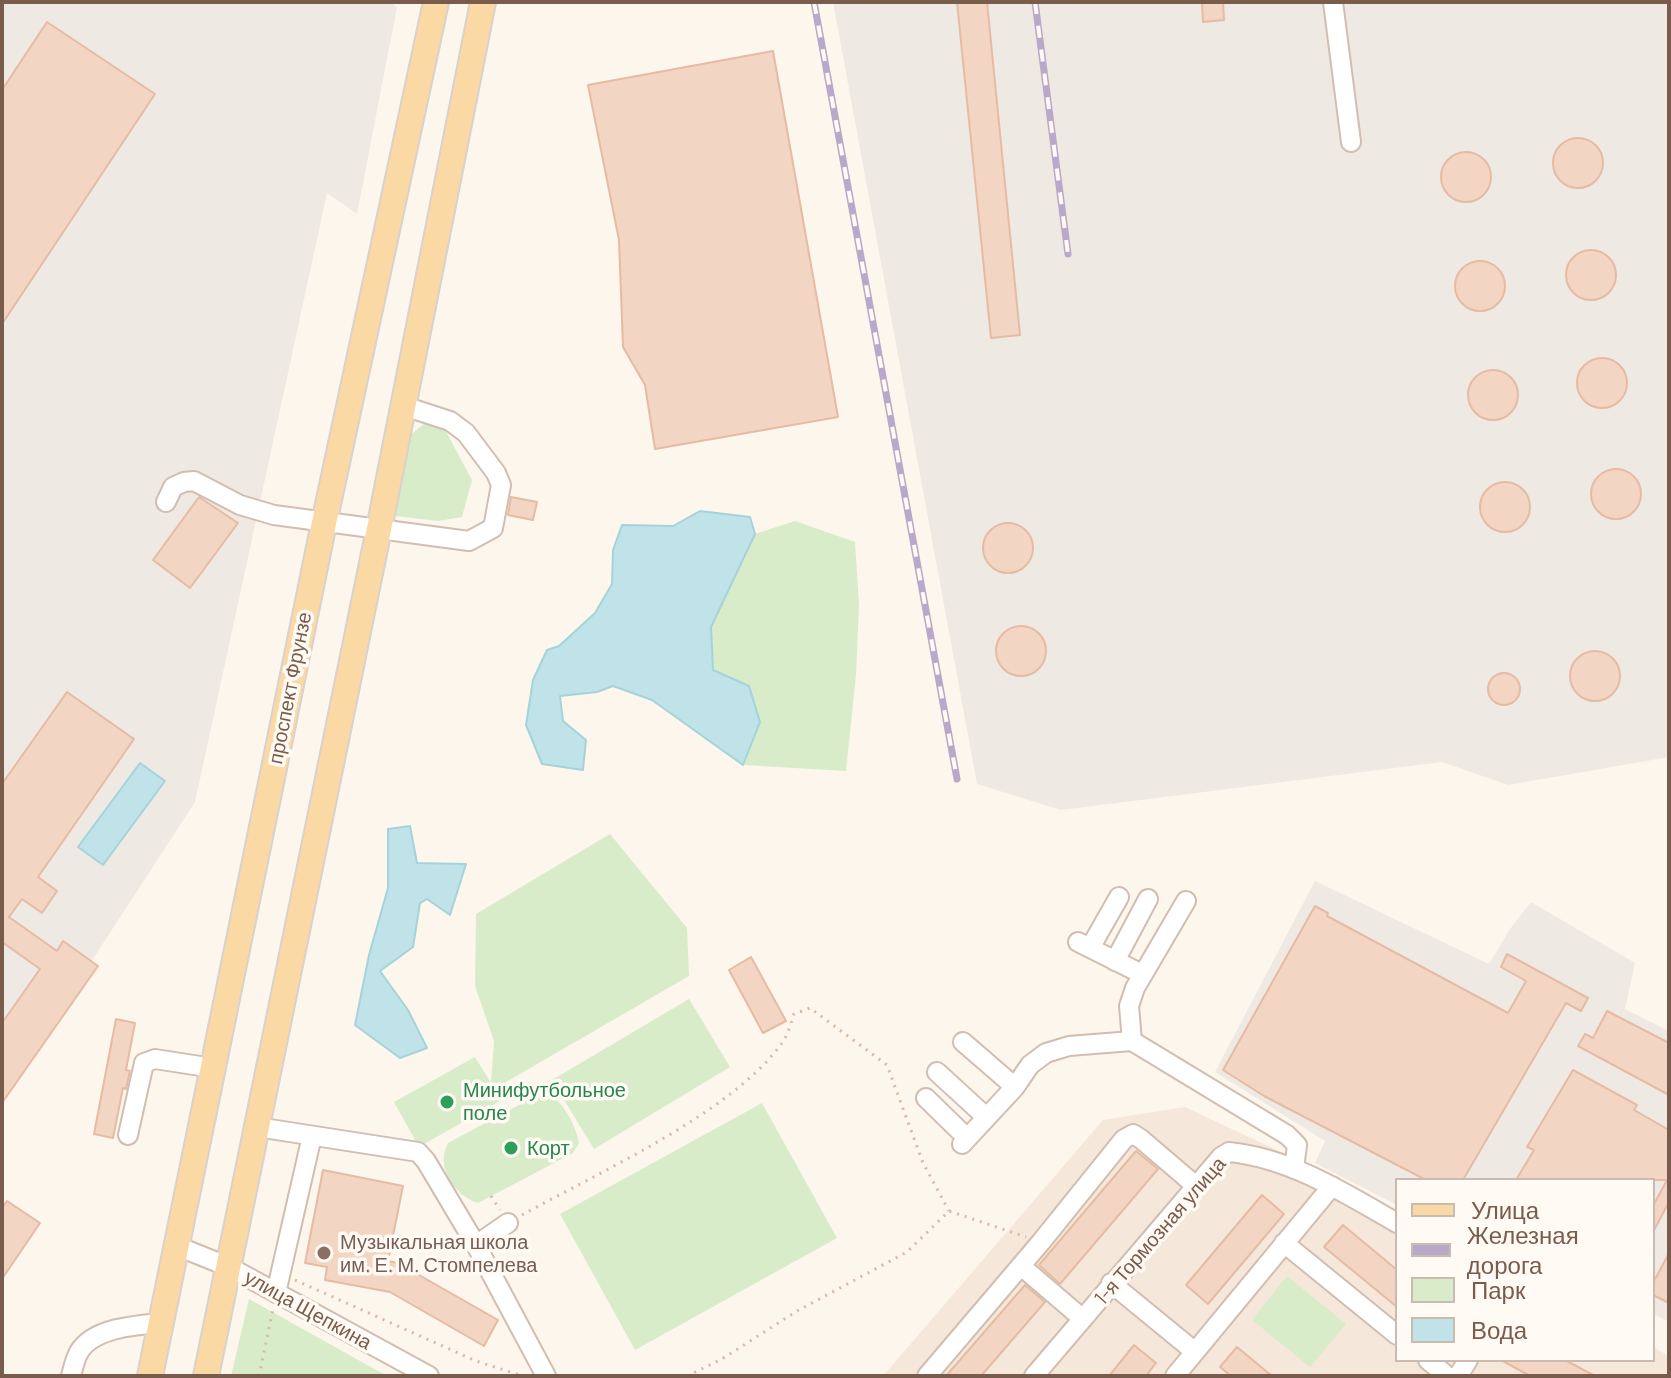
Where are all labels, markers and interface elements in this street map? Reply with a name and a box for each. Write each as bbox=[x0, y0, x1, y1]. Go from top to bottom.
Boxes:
street label: проспект Фрунзе bbox=[263, 610, 317, 766]
place label: Минифутбольное поле bbox=[463, 1078, 626, 1125]
marker: Минифутбольное поле bbox=[438, 1093, 456, 1111]
place label: Корт bbox=[527, 1136, 570, 1160]
marker: Корт bbox=[502, 1139, 520, 1157]
street label: 1-я Тормозная улица bbox=[1089, 1152, 1231, 1310]
legend bbox=[1395, 1178, 1655, 1362]
text: Улица bbox=[1471, 1195, 1539, 1224]
text: Железная дорога bbox=[1467, 1220, 1579, 1279]
place label: Музыкальная школа им. Е. М. Стомпелева bbox=[340, 1230, 537, 1277]
marker: Музыкальная школа им. Е. М. Стомпелева bbox=[315, 1244, 333, 1262]
street label: улица Щепкина bbox=[240, 1265, 376, 1355]
text: Парк bbox=[1471, 1275, 1525, 1304]
text: Вода bbox=[1471, 1315, 1527, 1344]

